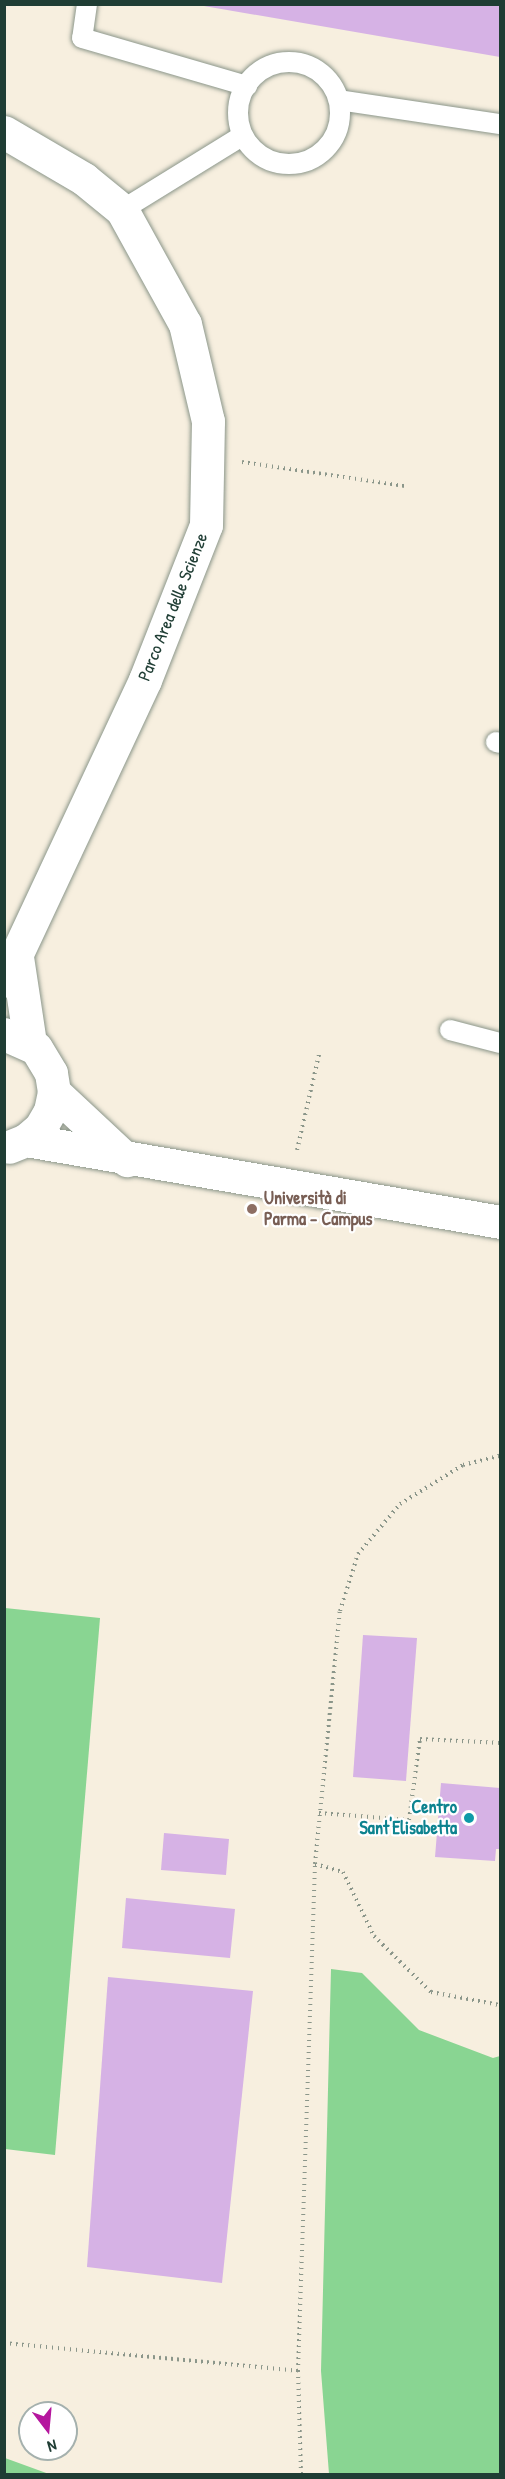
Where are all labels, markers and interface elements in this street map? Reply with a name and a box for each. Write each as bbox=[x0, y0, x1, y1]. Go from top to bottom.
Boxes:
street label: Parco Area delle Scienze bbox=[133, 530, 213, 684]
place label: Università di Parma - Campus bbox=[264, 1188, 372, 1230]
marker: Università di Parma - Campus bbox=[245, 1202, 259, 1216]
place label: Centro Sant'Elisabetta bbox=[360, 1797, 457, 1840]
marker: Centro Sant'Elisabetta bbox=[462, 1811, 476, 1825]
north arrow bbox=[18, 2401, 78, 2461]
text: N bbox=[45, 2435, 60, 2458]

